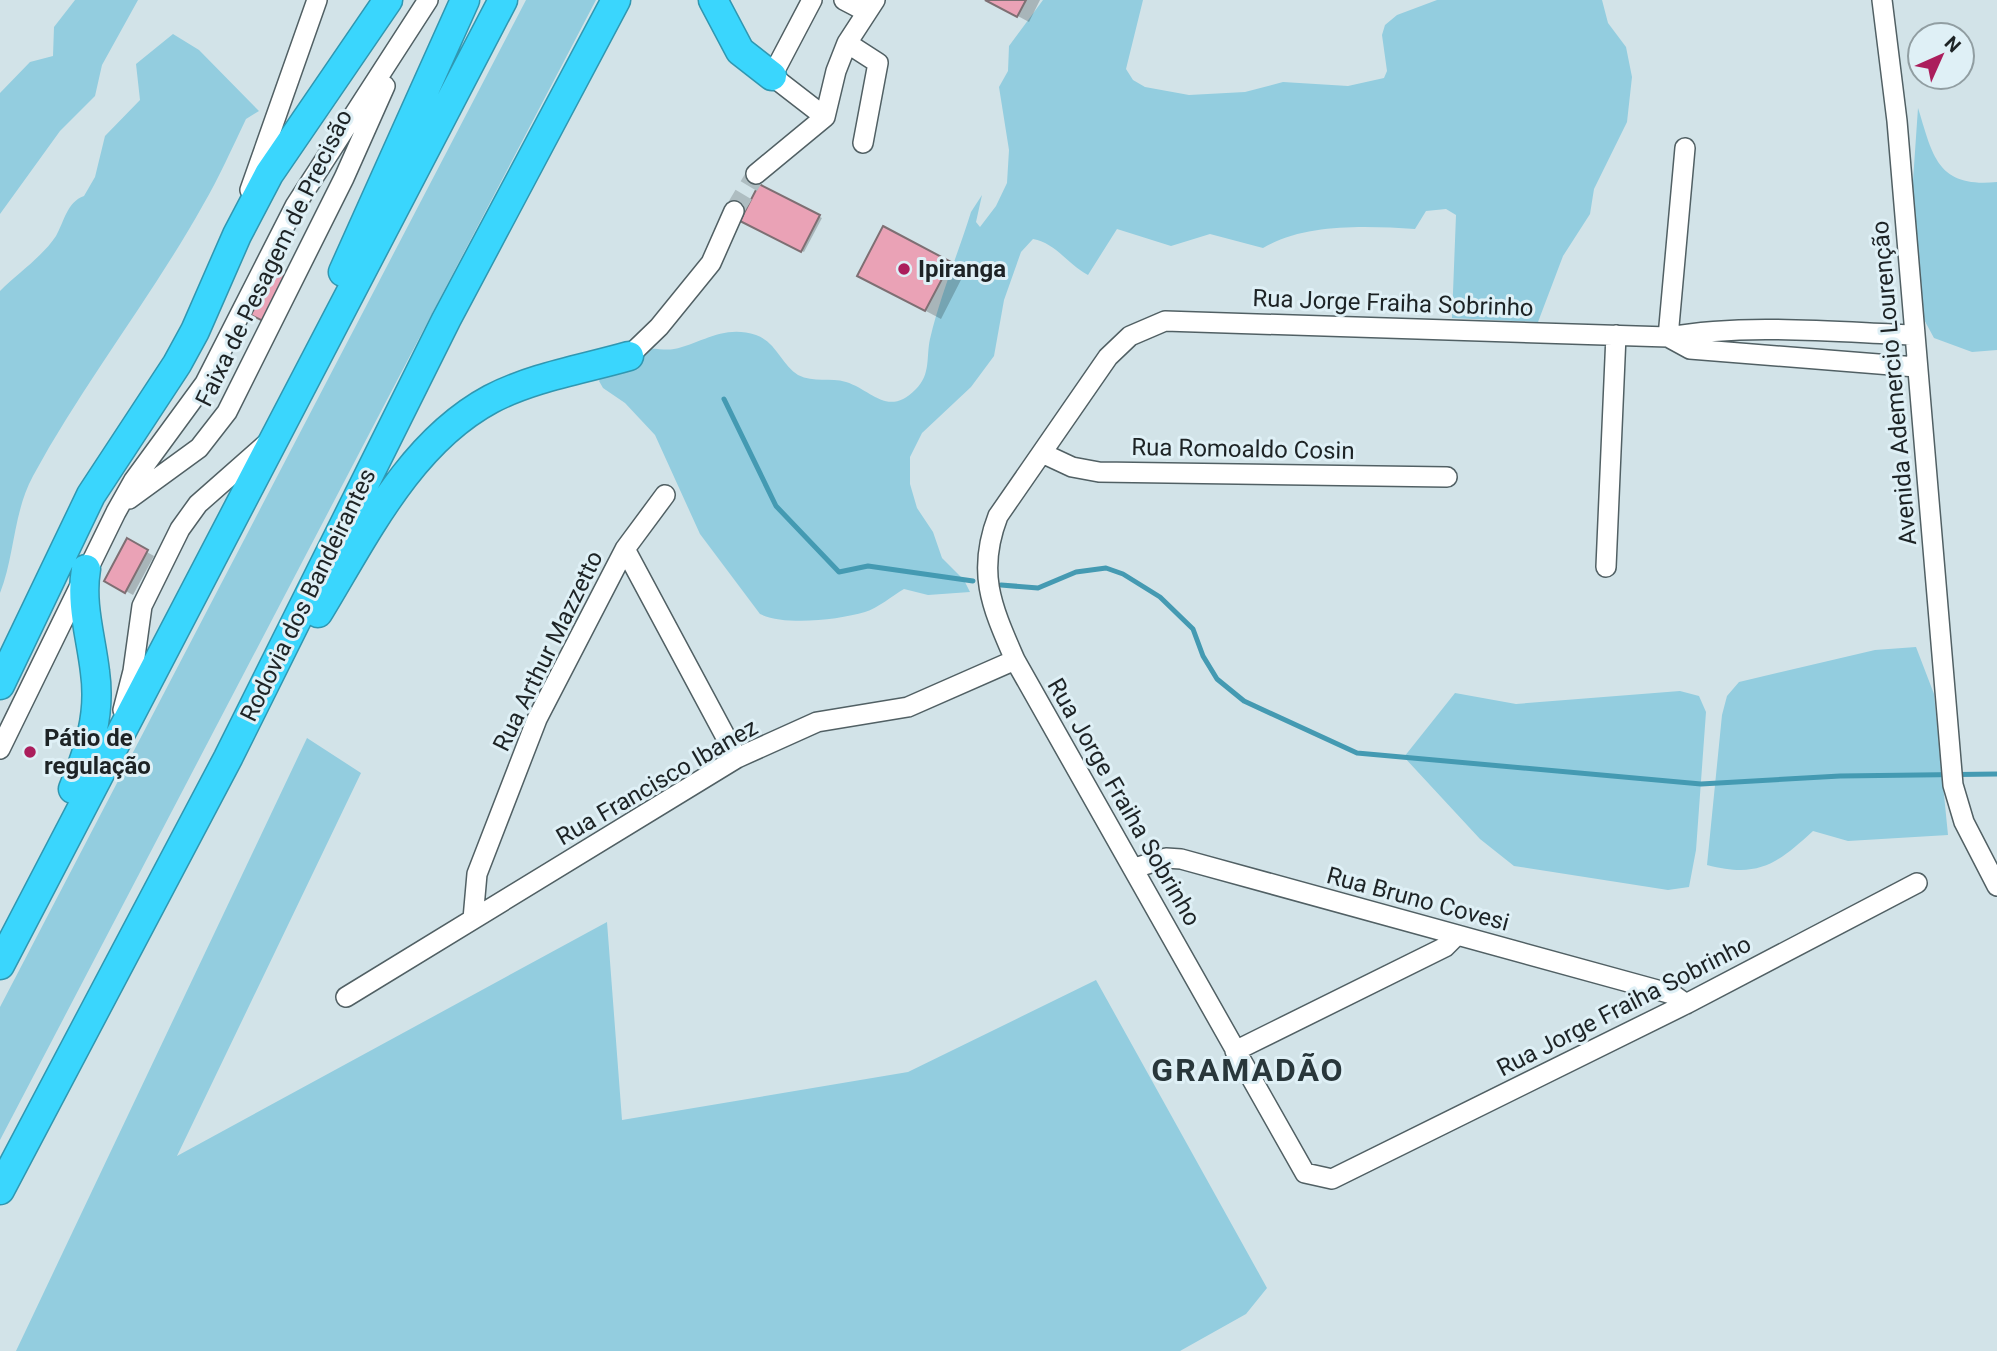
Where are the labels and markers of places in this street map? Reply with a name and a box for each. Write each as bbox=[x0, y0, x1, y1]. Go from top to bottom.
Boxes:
place label: Ipiranga bbox=[918, 255, 1006, 283]
marker: Ipiranga bbox=[896, 261, 912, 277]
place label: Pátio de regulação bbox=[44, 724, 151, 780]
marker: Pátio de regulação bbox=[22, 744, 38, 760]

